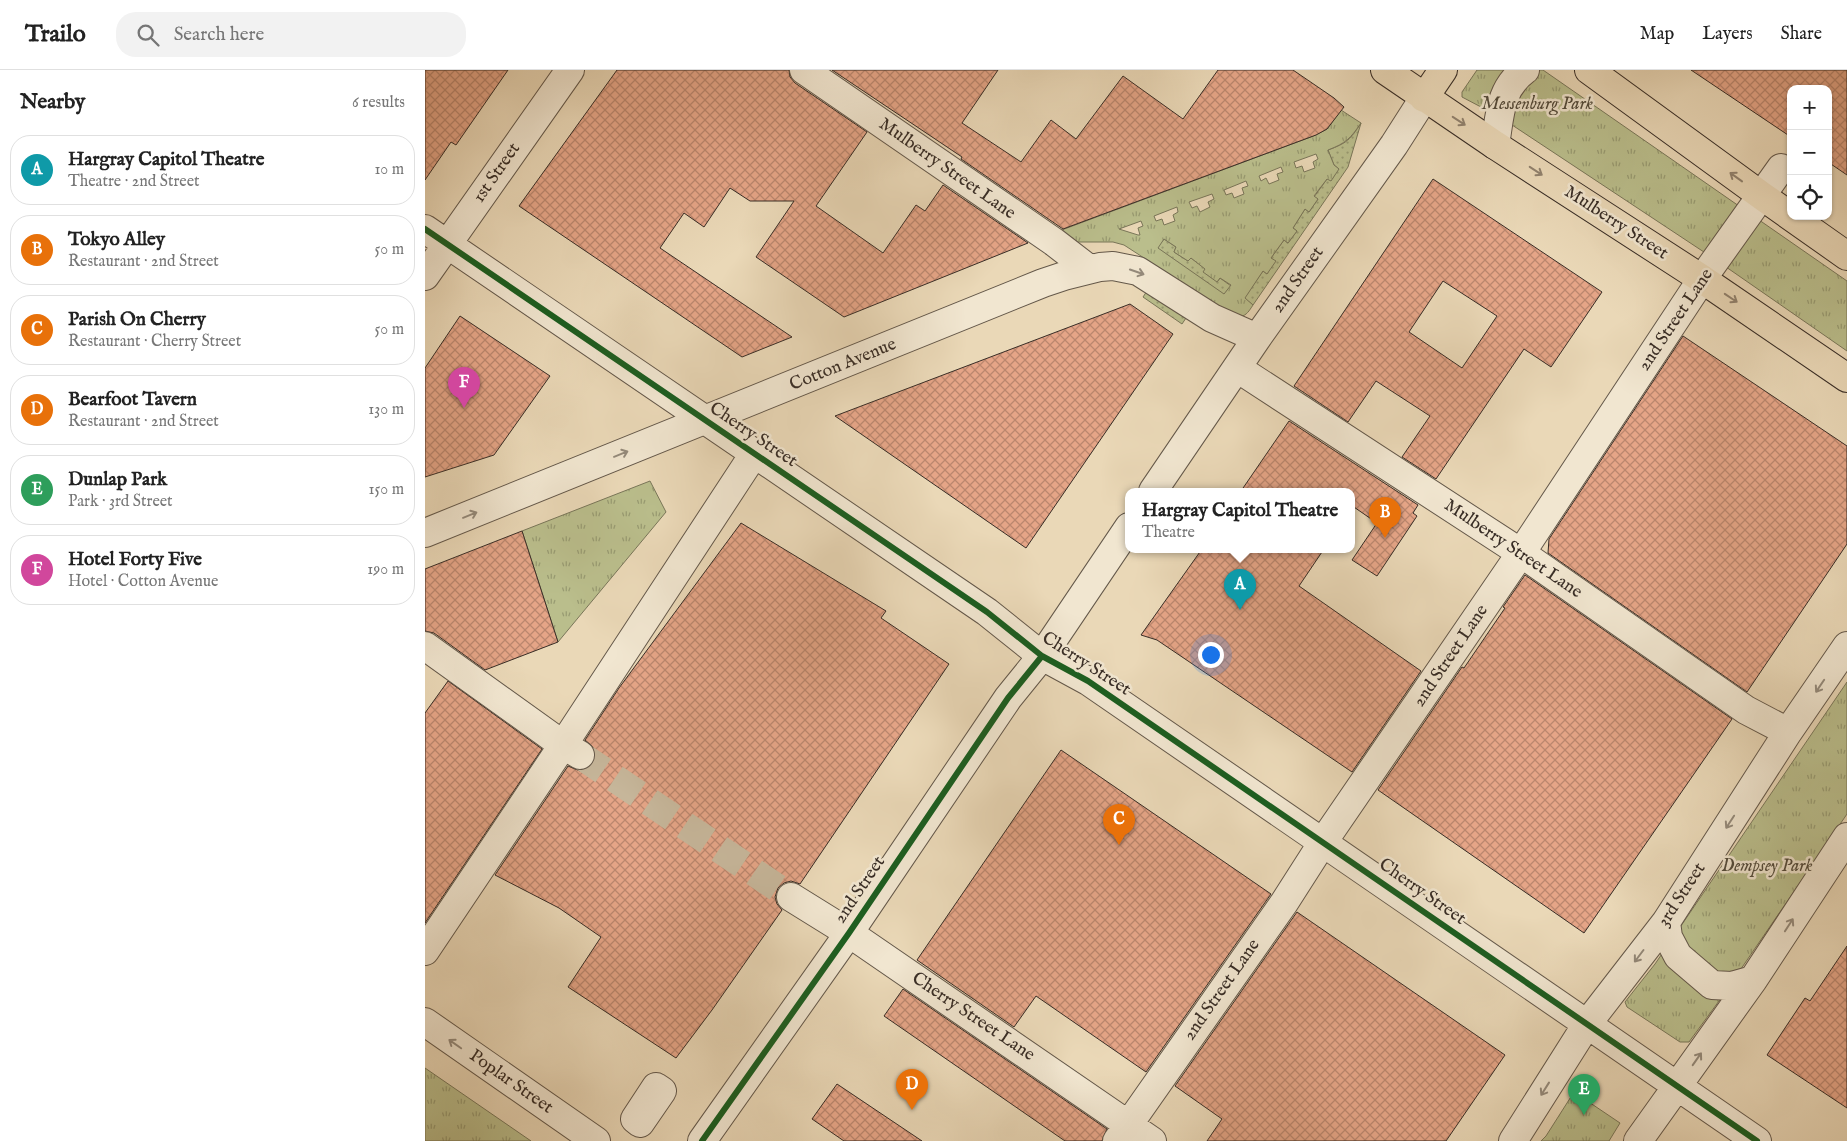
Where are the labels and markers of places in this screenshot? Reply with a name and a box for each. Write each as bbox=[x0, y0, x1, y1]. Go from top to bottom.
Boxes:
pin: F bbox=[448, 367, 480, 408]
pin: B bbox=[1369, 497, 1401, 538]
pin: A bbox=[1224, 569, 1256, 610]
pin: C bbox=[1103, 804, 1135, 845]
pin: D bbox=[896, 1069, 928, 1110]
pin: E bbox=[1568, 1074, 1600, 1115]

